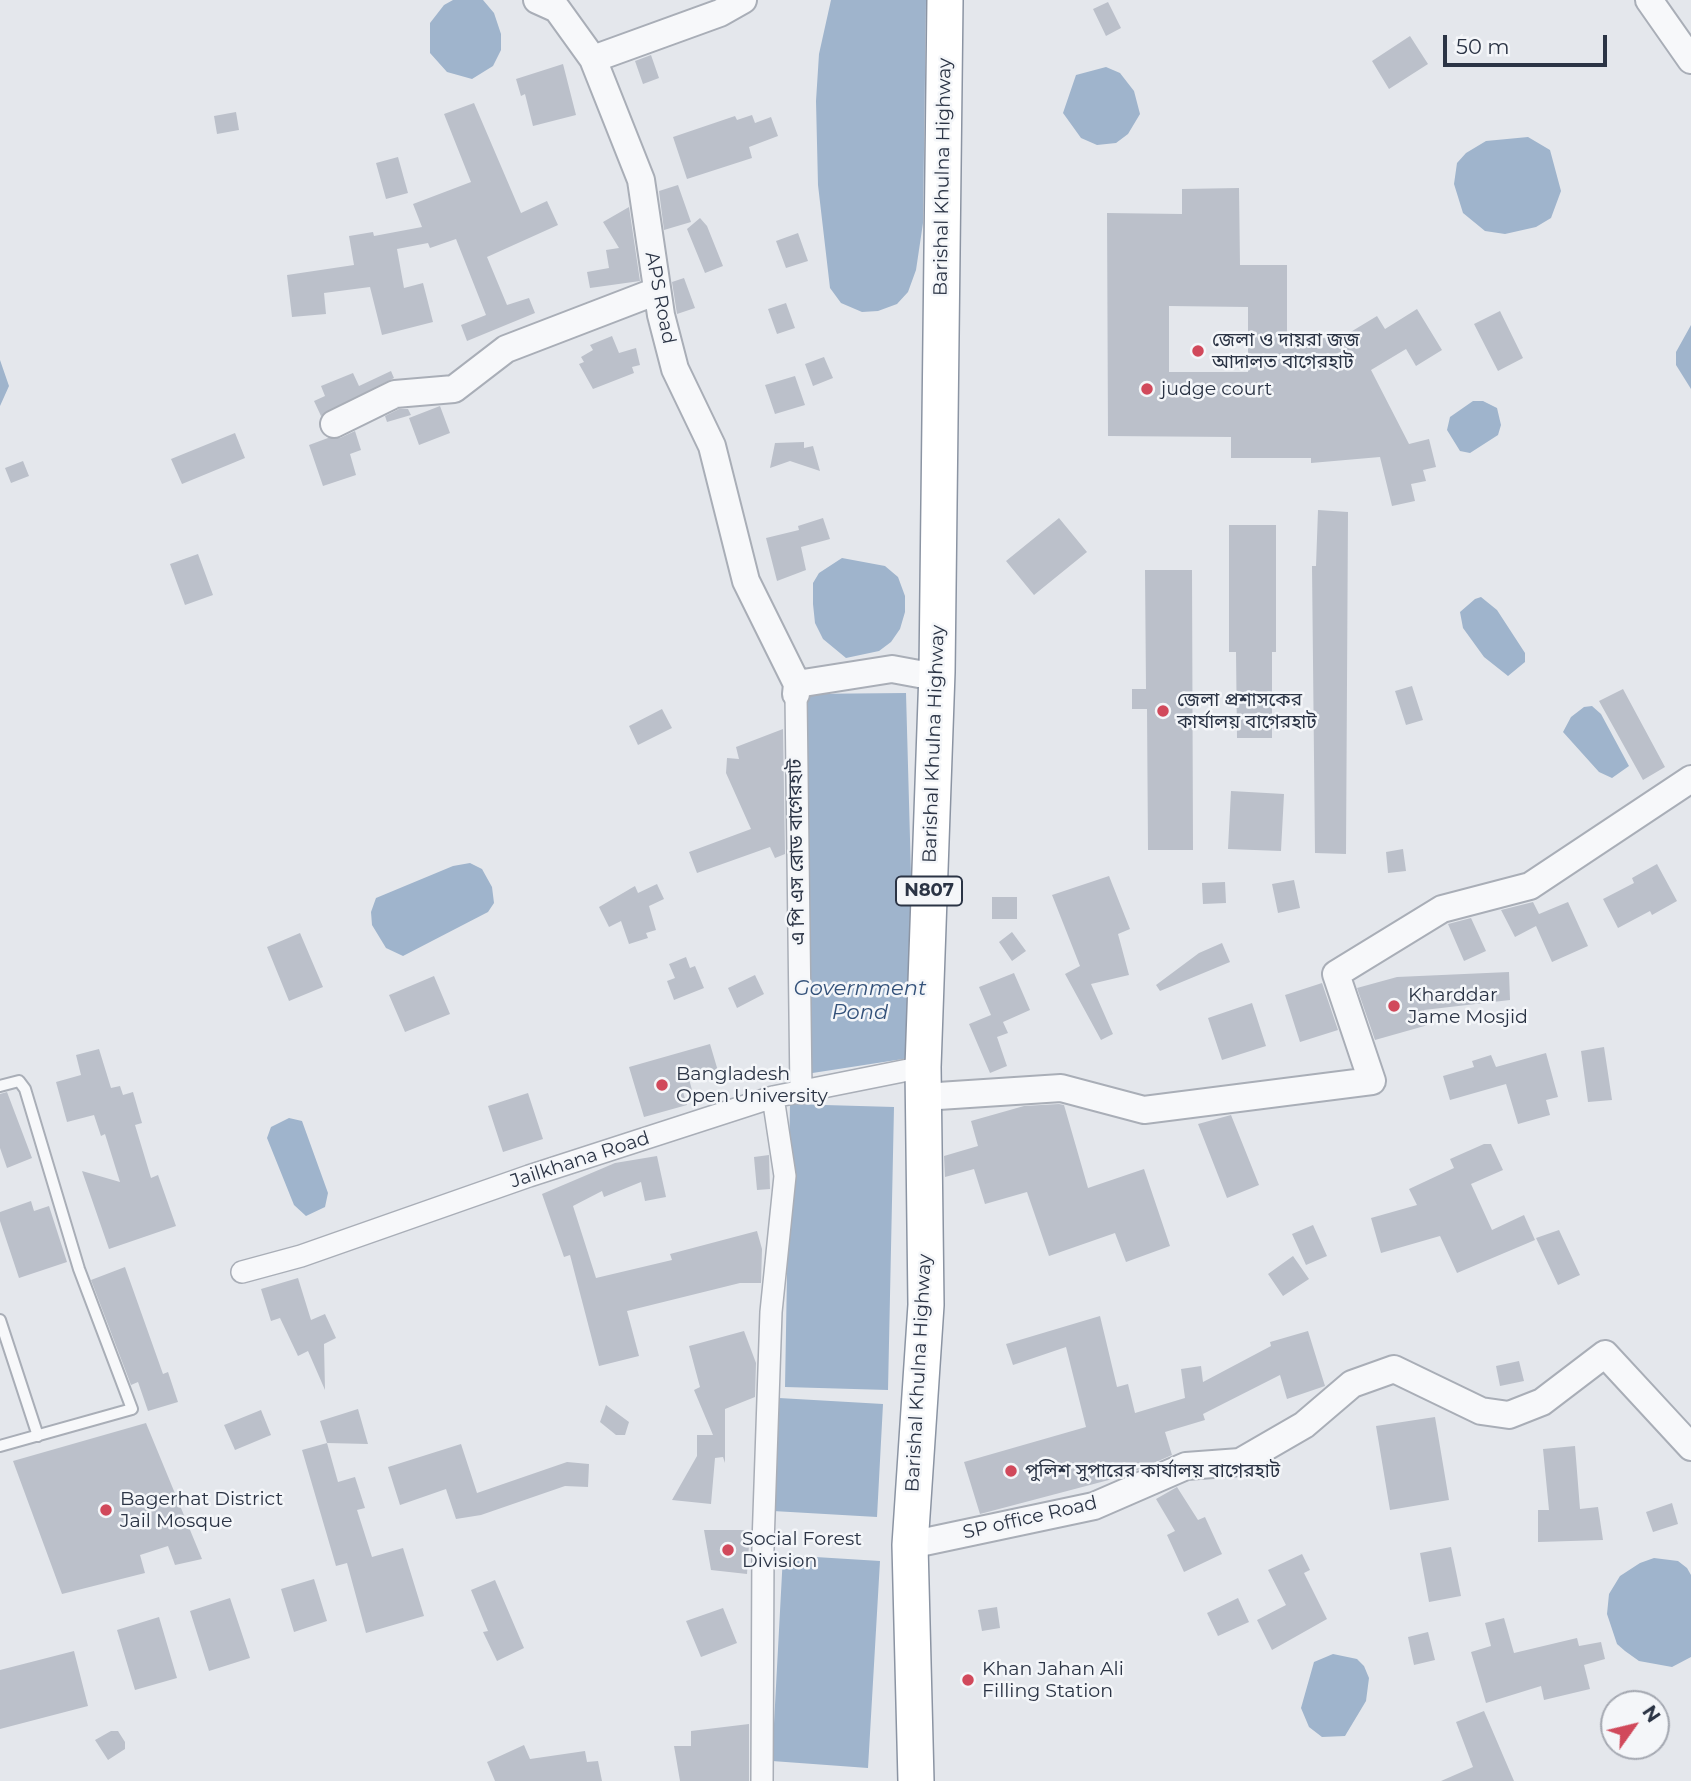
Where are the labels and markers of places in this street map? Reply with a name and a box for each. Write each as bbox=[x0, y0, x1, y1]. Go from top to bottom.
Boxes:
place label: জেলা ও দায়রা জজ আদালত বাগেরহাট bbox=[1212, 329, 1360, 373]
marker: জেলা ও দায়রা জজ আদালত বাগেরহাট bbox=[1190, 343, 1206, 359]
place label: judge court bbox=[1161, 378, 1272, 400]
marker: judge court bbox=[1139, 381, 1155, 397]
place label: জেলা প্রশাসকের কার্যালয় বাগেরহাট bbox=[1177, 689, 1317, 733]
marker: জেলা প্রশাসকের কার্যালয় বাগেরহাট bbox=[1155, 703, 1171, 719]
place label: Kharddar Jame Mosjid bbox=[1408, 984, 1528, 1028]
marker: Kharddar Jame Mosjid bbox=[1386, 998, 1402, 1014]
place label: Bangladesh Open University bbox=[676, 1063, 828, 1107]
marker: Bangladesh Open University bbox=[654, 1077, 670, 1093]
place label: পুলিশ সুপারের কার্যালয় বাগেরহাট bbox=[1025, 1460, 1280, 1482]
marker: পুলিশ সুপারের কার্যালয় বাগেরহাট bbox=[1003, 1463, 1019, 1479]
place label: Bagerhat District Jail Mosque bbox=[120, 1488, 283, 1532]
marker: Bagerhat District Jail Mosque bbox=[98, 1502, 114, 1518]
place label: Social Forest Division bbox=[742, 1528, 862, 1572]
marker: Social Forest Division bbox=[720, 1542, 736, 1558]
place label: Khan Jahan Ali Filling Station bbox=[982, 1658, 1124, 1702]
marker: Khan Jahan Ali Filling Station bbox=[960, 1672, 976, 1688]

